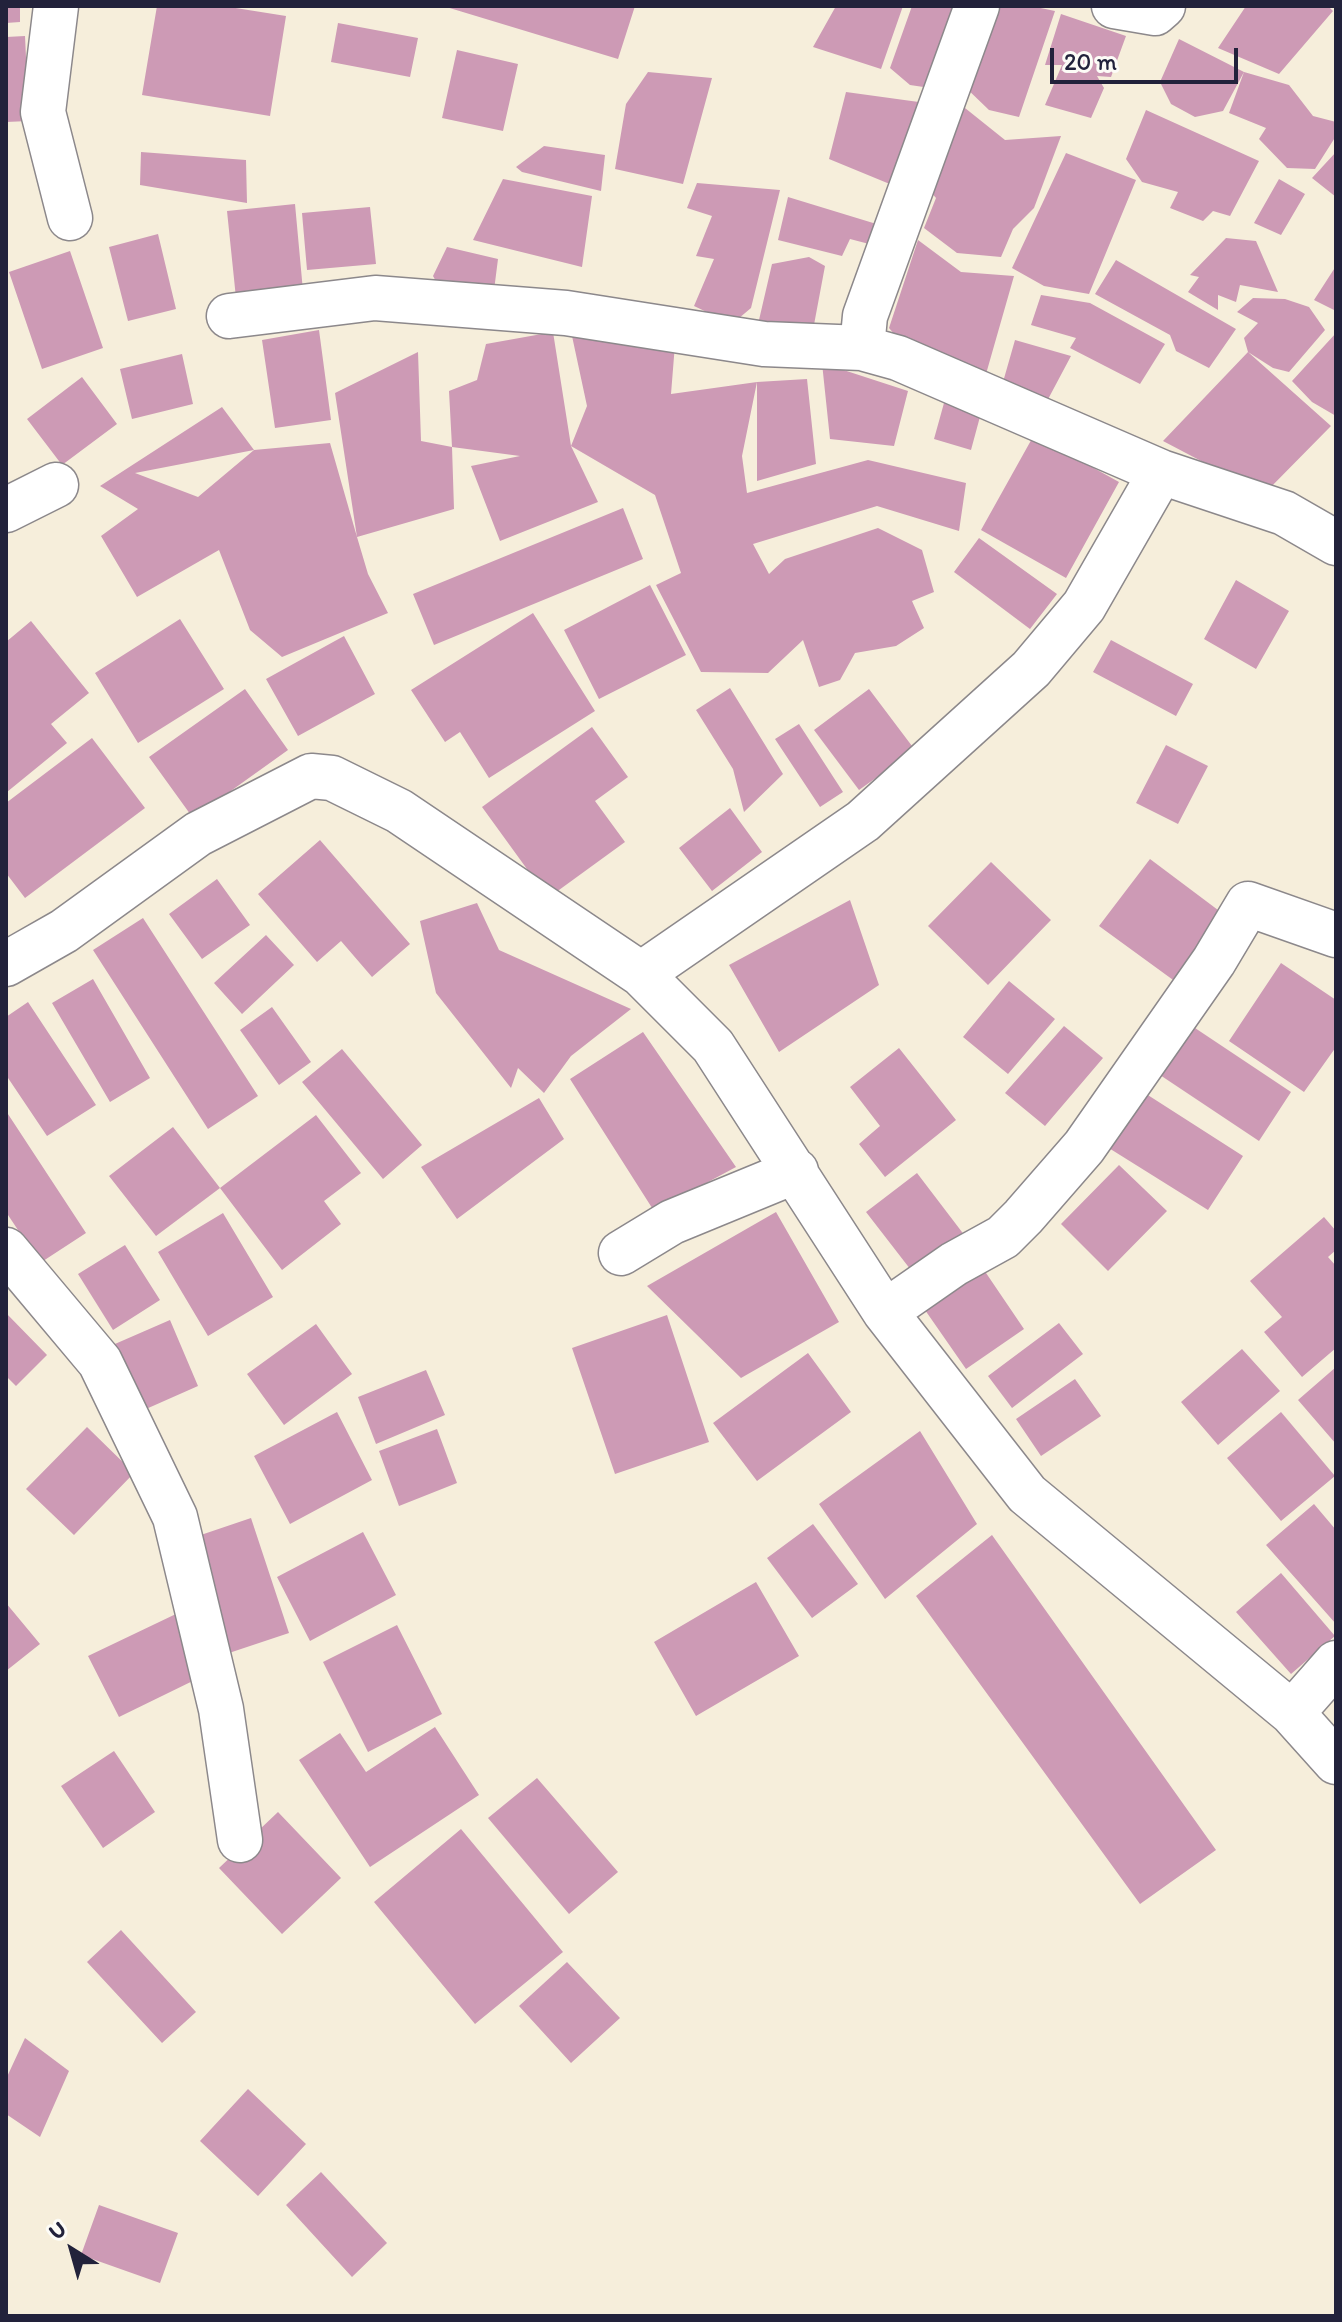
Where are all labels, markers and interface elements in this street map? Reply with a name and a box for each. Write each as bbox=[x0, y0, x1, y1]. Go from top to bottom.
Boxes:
scale bar bbox=[1054, 32, 1242, 82]
text: 20 m bbox=[1064, 47, 1117, 76]
north arrow bbox=[32, 2210, 112, 2290]
text: U bbox=[43, 2215, 71, 2246]

